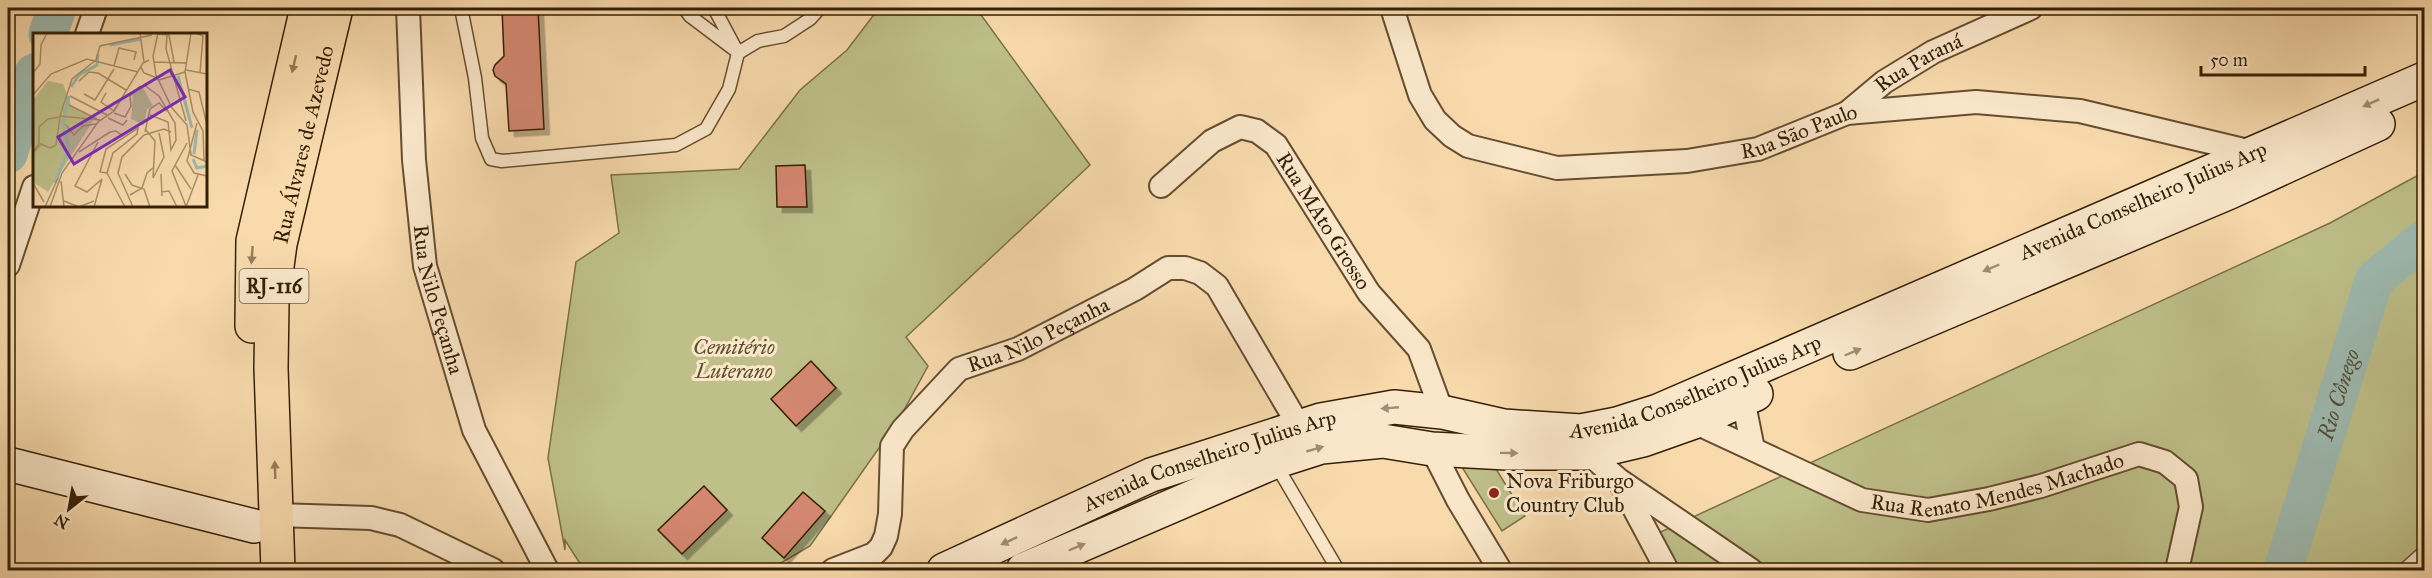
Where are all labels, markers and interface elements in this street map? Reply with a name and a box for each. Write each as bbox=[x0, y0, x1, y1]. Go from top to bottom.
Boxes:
street label: Rua Paraná bbox=[1869, 28, 1966, 98]
inset map bbox=[33, 33, 207, 207]
scale bar bbox=[2201, 39, 2364, 77]
street label: Rua Álvares de Azevedo bbox=[268, 43, 340, 246]
text: 50 m bbox=[2210, 49, 2248, 71]
one-way arrow bbox=[288, 55, 298, 74]
one-way arrow bbox=[2362, 98, 2380, 108]
street label: Rua São Paulo bbox=[1739, 99, 1858, 165]
street label: Avenida Conselheiro Julius Arp bbox=[2014, 136, 2271, 266]
street label: Rua MAto Grosso bbox=[1271, 147, 1377, 295]
street label: Rua Nilo Peçanha bbox=[408, 223, 470, 377]
one-way arrow bbox=[247, 245, 257, 264]
one-way arrow bbox=[1983, 263, 2000, 272]
road number: RJ-116 bbox=[240, 269, 308, 303]
street label: Rua Nilo Peçanha bbox=[964, 291, 1114, 378]
street label: Avenida Conselheiro Julius Arp bbox=[1568, 329, 1825, 444]
park label: Cemitério Luterano bbox=[693, 334, 775, 384]
water label: Rio Cônego bbox=[2311, 346, 2365, 444]
one-way arrow bbox=[1844, 348, 1861, 357]
one-way arrow bbox=[1380, 403, 1399, 413]
street label: Avenida Conselheiro Julius Arp bbox=[1078, 405, 1338, 518]
one-way arrow bbox=[1306, 444, 1324, 453]
street label: Rua Renato Mendes Machado bbox=[1869, 447, 2127, 524]
one-way arrow bbox=[1499, 448, 1518, 458]
one-way arrow bbox=[270, 461, 279, 480]
place label: Nova Friburgo Country Club bbox=[1506, 468, 1634, 518]
north arrow bbox=[39, 479, 99, 539]
marker: Nova Friburgo Country Club bbox=[1487, 486, 1501, 500]
text: N bbox=[50, 510, 72, 533]
one-way arrow bbox=[1000, 536, 1017, 545]
one-way arrow bbox=[1068, 542, 1085, 551]

